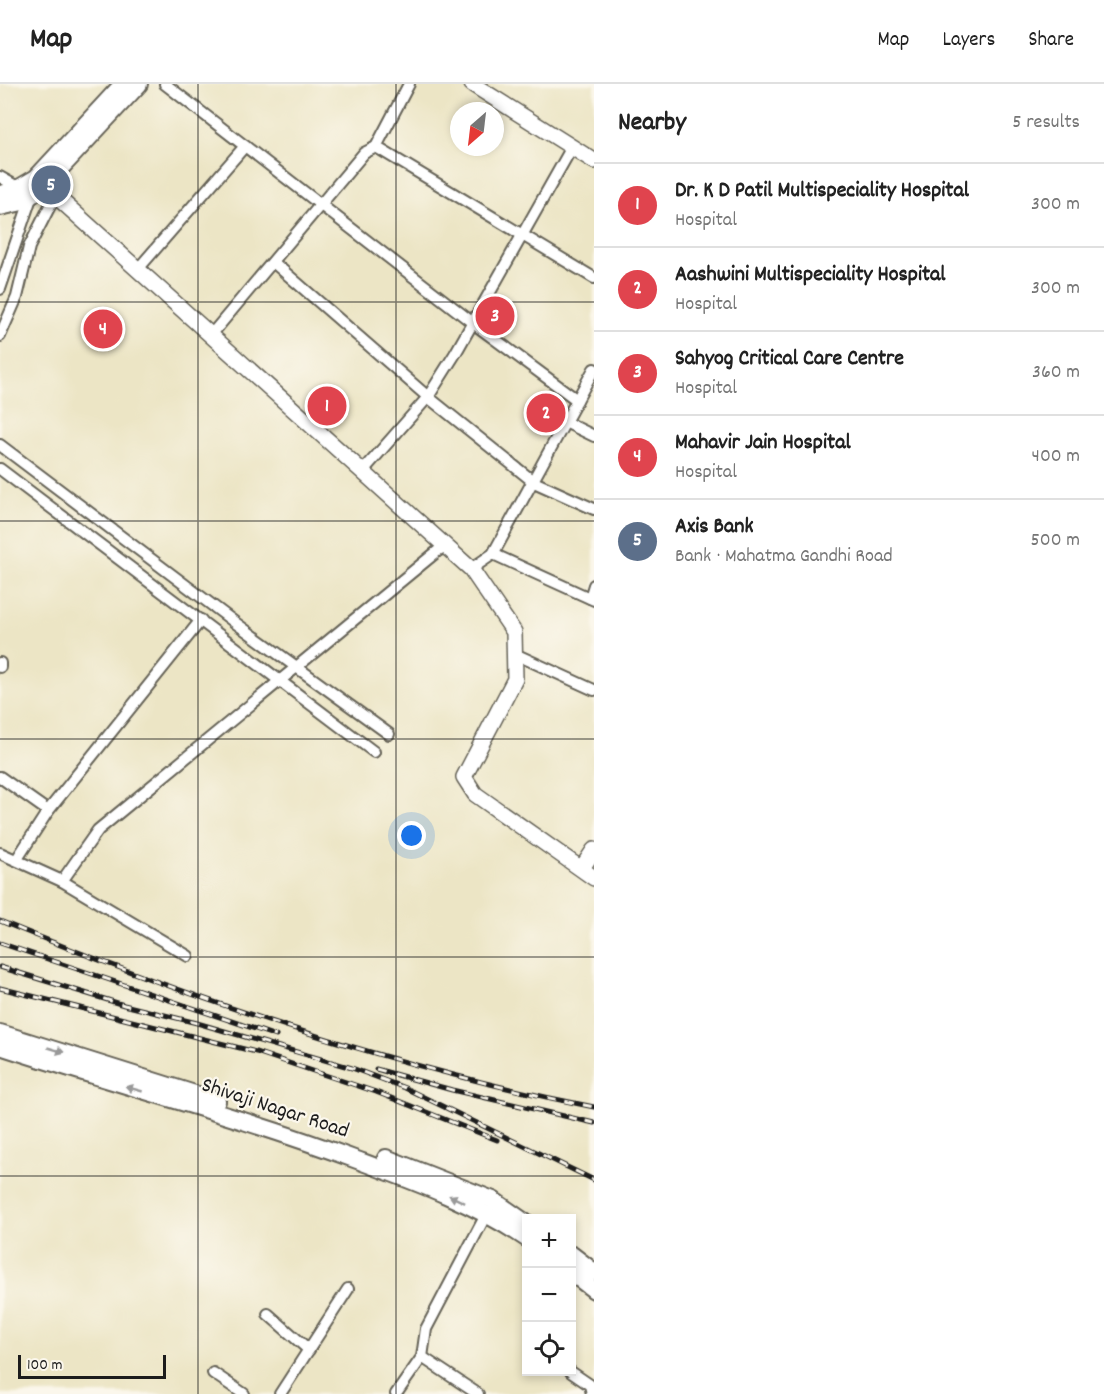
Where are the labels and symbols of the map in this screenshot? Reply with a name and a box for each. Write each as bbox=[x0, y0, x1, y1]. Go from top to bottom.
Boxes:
north arrow bbox=[450, 102, 504, 156]
pin: 5 bbox=[32, 162, 70, 208]
pin: 3 bbox=[476, 294, 514, 338]
pin: 4 bbox=[84, 306, 122, 352]
pin: 1 bbox=[308, 384, 346, 428]
pin: 2 bbox=[526, 390, 566, 436]
your location bbox=[397, 821, 426, 850]
one-way arrow bbox=[47, 1046, 65, 1055]
street label: Shivaji Nagar Road bbox=[197, 1071, 353, 1147]
one-way arrow bbox=[125, 1084, 143, 1093]
one-way arrow bbox=[449, 1195, 466, 1204]
scale bar bbox=[18, 1352, 166, 1380]

